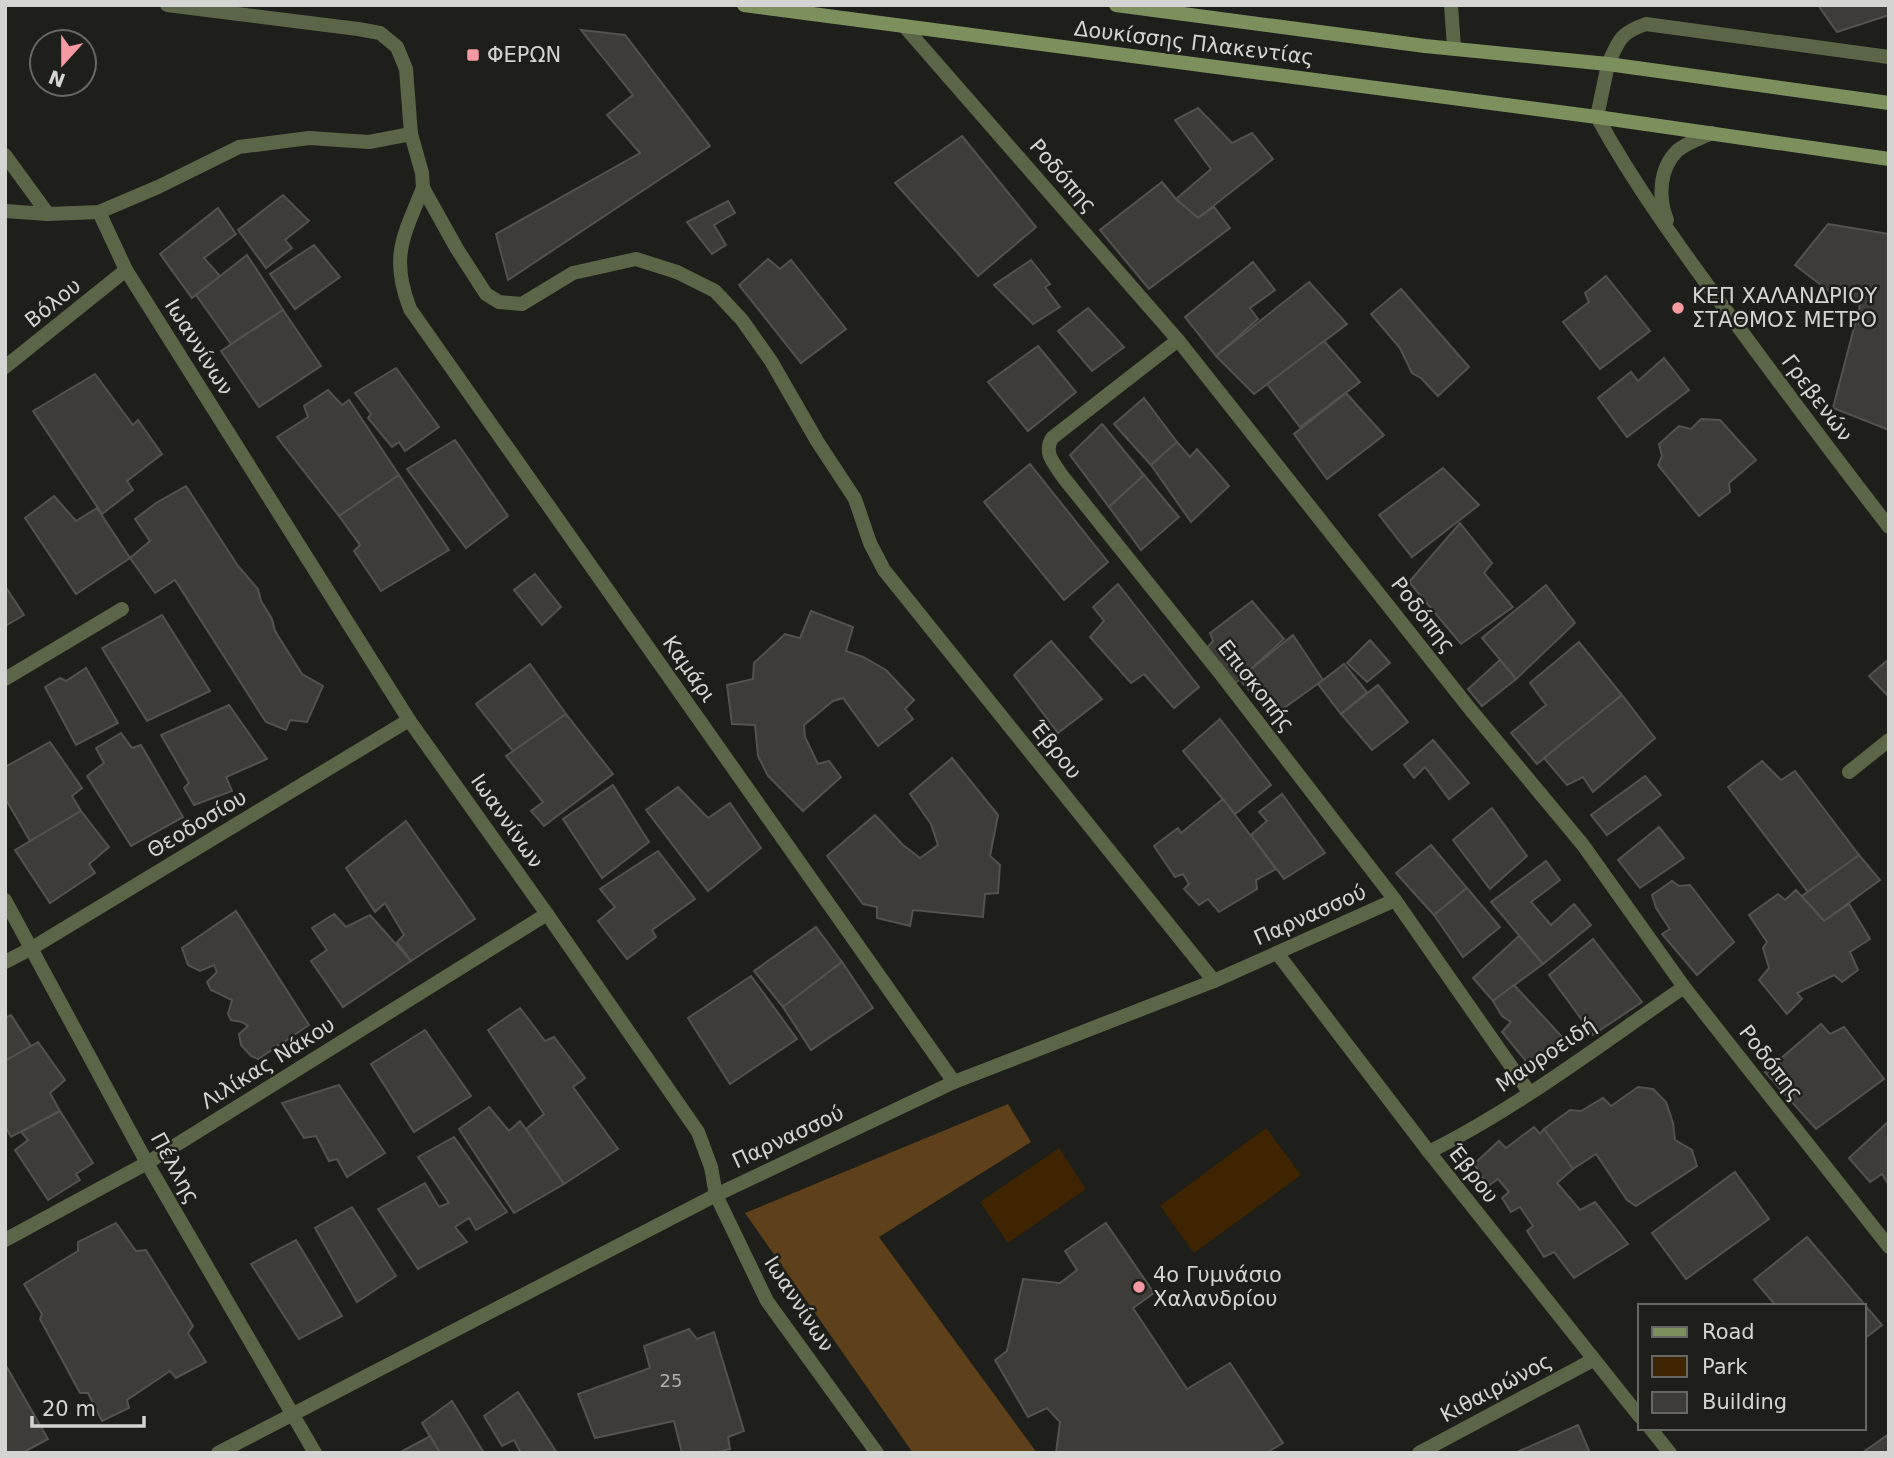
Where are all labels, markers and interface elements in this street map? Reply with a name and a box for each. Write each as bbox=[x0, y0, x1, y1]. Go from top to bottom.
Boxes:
street label: Δουκίσσης Πλακεντίας bbox=[1073, 16, 1315, 70]
north arrow bbox=[28, 28, 98, 98]
place label: ΦΕΡΩΝ bbox=[487, 43, 561, 67]
marker: ΦΕΡΩΝ bbox=[465, 47, 481, 63]
text: N bbox=[46, 66, 68, 92]
street label: Ροδόπης bbox=[1025, 134, 1101, 218]
street label: Βόλου bbox=[20, 273, 86, 333]
place label: ΚΕΠ ΧΑΛΑΝΔΡΙΟΥ ΣΤΑΘΜΟΣ ΜΕΤΡΟ bbox=[1692, 284, 1877, 332]
street label: Ιωαννίνων bbox=[160, 294, 238, 400]
marker: ΚΕΠ ΧΑΛΑΝΔΡΙΟΥ ΣΤΑΘΜΟΣ ΜΕΤΡΟ bbox=[1670, 300, 1686, 316]
street label: Γρεβενών bbox=[1777, 350, 1857, 446]
street label: Ροδόπης bbox=[1386, 572, 1460, 658]
street label: Καμάρι bbox=[658, 631, 720, 707]
street label: Επισκοπής bbox=[1213, 635, 1299, 737]
street label: Έβρου bbox=[1025, 715, 1087, 784]
street label: Ιωαννίνων bbox=[466, 769, 548, 873]
street label: Θεοδοσίου bbox=[143, 785, 251, 863]
street label: Παρνασσού bbox=[1250, 880, 1370, 950]
street label: Λιλίκας Νάκου bbox=[197, 1012, 339, 1114]
street label: Μαυροειδή bbox=[1492, 1013, 1600, 1097]
street label: Ροδόπης bbox=[1734, 1020, 1808, 1106]
street label: Παρνασσού bbox=[728, 1101, 848, 1173]
street label: Πέλλης bbox=[146, 1128, 204, 1208]
street label: Έβρου bbox=[1442, 1139, 1503, 1208]
street label: Ιωαννίνων bbox=[759, 1252, 839, 1356]
place label: 4ο Γυμνάσιο Χαλανδρίου bbox=[1153, 1263, 1282, 1311]
marker: 4ο Γυμνάσιο Χαλανδρίου bbox=[1131, 1279, 1147, 1295]
legend bbox=[1638, 1304, 1866, 1430]
text: Road bbox=[1702, 1320, 1755, 1344]
street label: Κιθαιρώνος bbox=[1436, 1349, 1556, 1427]
text: Park bbox=[1702, 1355, 1748, 1379]
house number: 25 bbox=[660, 1370, 682, 1391]
scale bar bbox=[32, 1384, 144, 1428]
text: Building bbox=[1702, 1390, 1787, 1414]
text: 20 m bbox=[42, 1397, 96, 1421]

